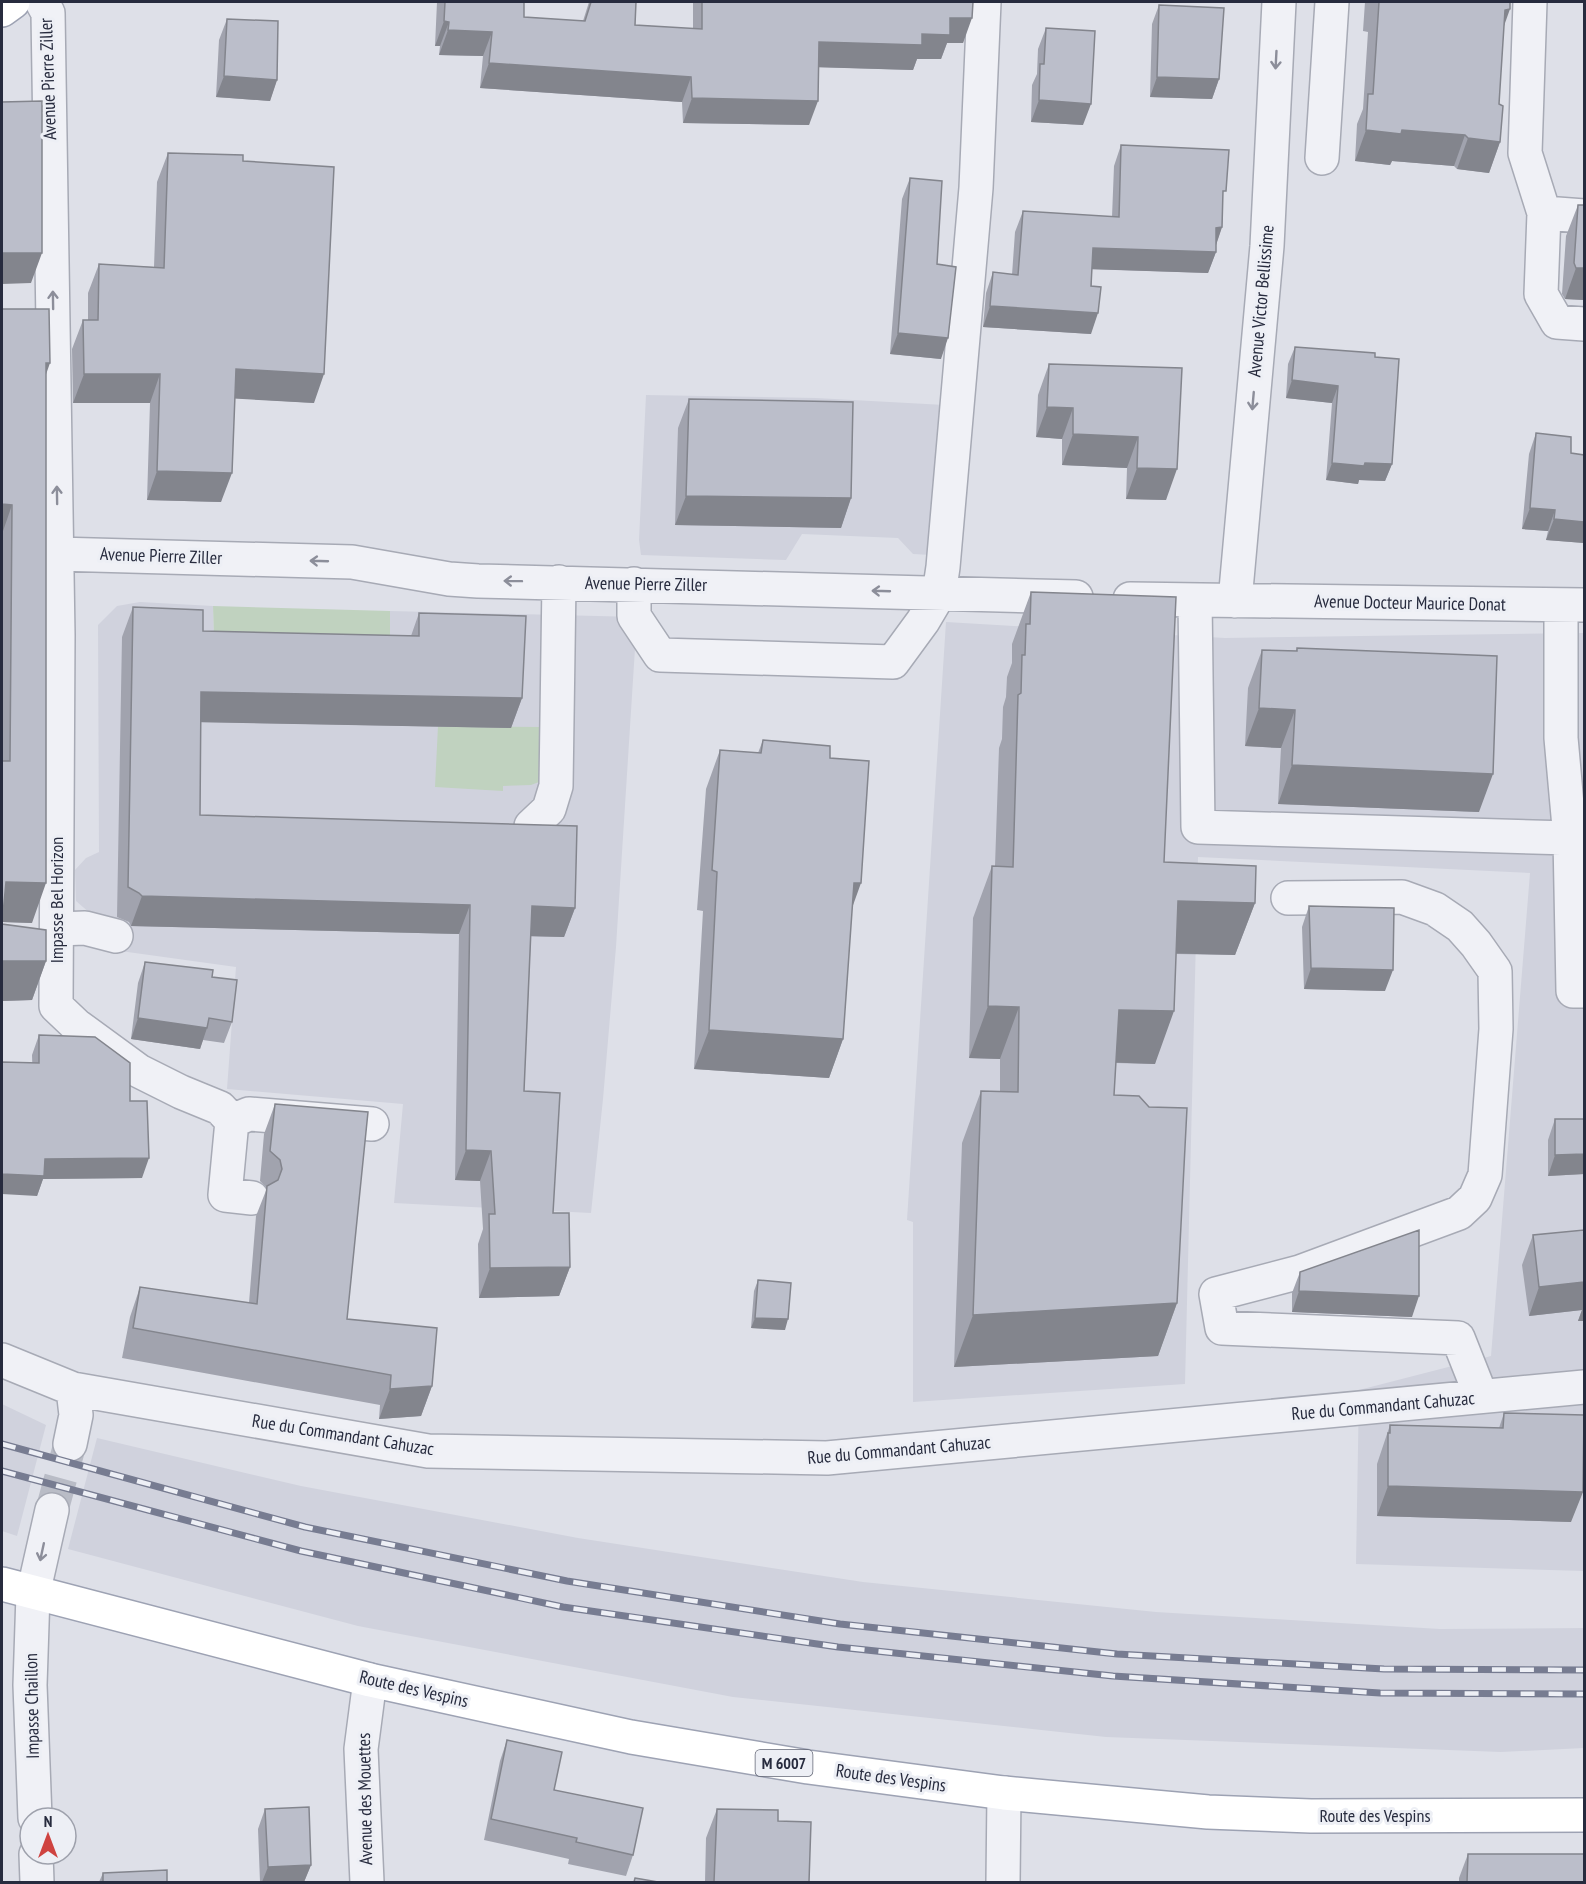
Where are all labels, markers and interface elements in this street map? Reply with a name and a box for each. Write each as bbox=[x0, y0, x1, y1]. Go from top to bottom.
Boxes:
street label: Avenue Pierre Ziller bbox=[34, 17, 61, 140]
one-way arrow bbox=[1271, 49, 1282, 69]
street label: Avenue Victor Bellissime bbox=[1242, 224, 1279, 378]
one-way arrow bbox=[47, 291, 59, 311]
one-way arrow bbox=[1247, 391, 1258, 410]
one-way arrow bbox=[51, 486, 62, 506]
street label: Avenue Pierre Ziller bbox=[100, 542, 223, 569]
one-way arrow bbox=[310, 555, 330, 566]
street label: Avenue Pierre Ziller bbox=[585, 571, 707, 596]
one-way arrow bbox=[503, 575, 523, 587]
one-way arrow bbox=[871, 586, 891, 597]
street label: Avenue Docteur Maurice Donat bbox=[1314, 589, 1506, 616]
street label: Impasse Bel Horizon bbox=[45, 837, 68, 963]
street label: Rue du Commandant Cahuzac bbox=[1290, 1386, 1476, 1425]
street label: Rue du Commandant Cahuzac bbox=[250, 1409, 436, 1460]
street label: Rue du Commandant Cahuzac bbox=[806, 1430, 992, 1469]
one-way arrow bbox=[36, 1542, 48, 1561]
street label: Impasse Chaillon bbox=[19, 1653, 44, 1759]
street label: Route des Vespins bbox=[357, 1665, 471, 1712]
street label: Avenue des Mouettes bbox=[352, 1733, 377, 1865]
road number: M 6007 bbox=[756, 1750, 812, 1776]
street label: Route des Vespins bbox=[835, 1758, 948, 1797]
street label: Route des Vespins bbox=[1320, 1804, 1430, 1827]
north arrow bbox=[18, 1806, 78, 1866]
text: N bbox=[44, 1811, 52, 1831]

